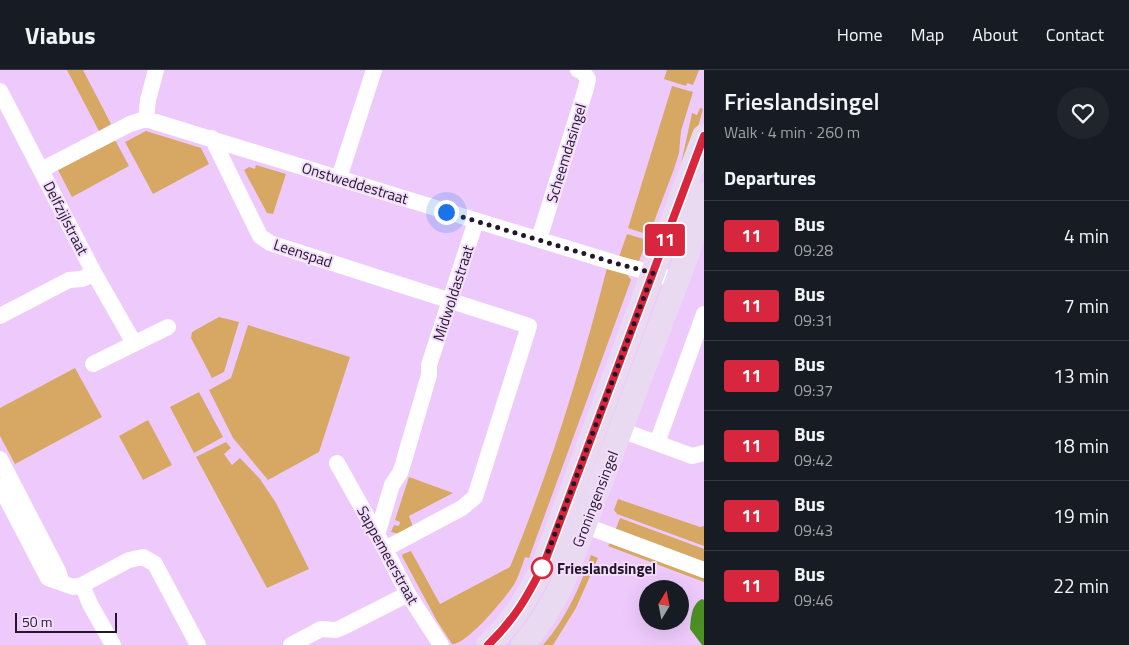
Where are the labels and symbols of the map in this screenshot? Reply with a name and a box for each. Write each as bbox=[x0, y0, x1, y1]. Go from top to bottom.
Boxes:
street label: Scheemdasingel bbox=[540, 100, 592, 206]
street label: Onstweddestraat bbox=[299, 156, 412, 210]
street label: Delfzijlstraat bbox=[38, 177, 95, 260]
your location bbox=[434, 200, 459, 225]
line badge: 11 bbox=[642, 224, 688, 256]
street label: Leenspad bbox=[271, 233, 335, 273]
street label: Midwoldastraat bbox=[427, 241, 480, 344]
street label: Groningensingel bbox=[566, 447, 624, 551]
street label: Sappemeerstraat bbox=[351, 501, 425, 609]
marker: Frieslandsingel bbox=[531, 557, 553, 579]
place label: Frieslandsingel bbox=[557, 557, 656, 580]
north arrow bbox=[639, 580, 689, 630]
scale bar bbox=[15, 610, 118, 633]

